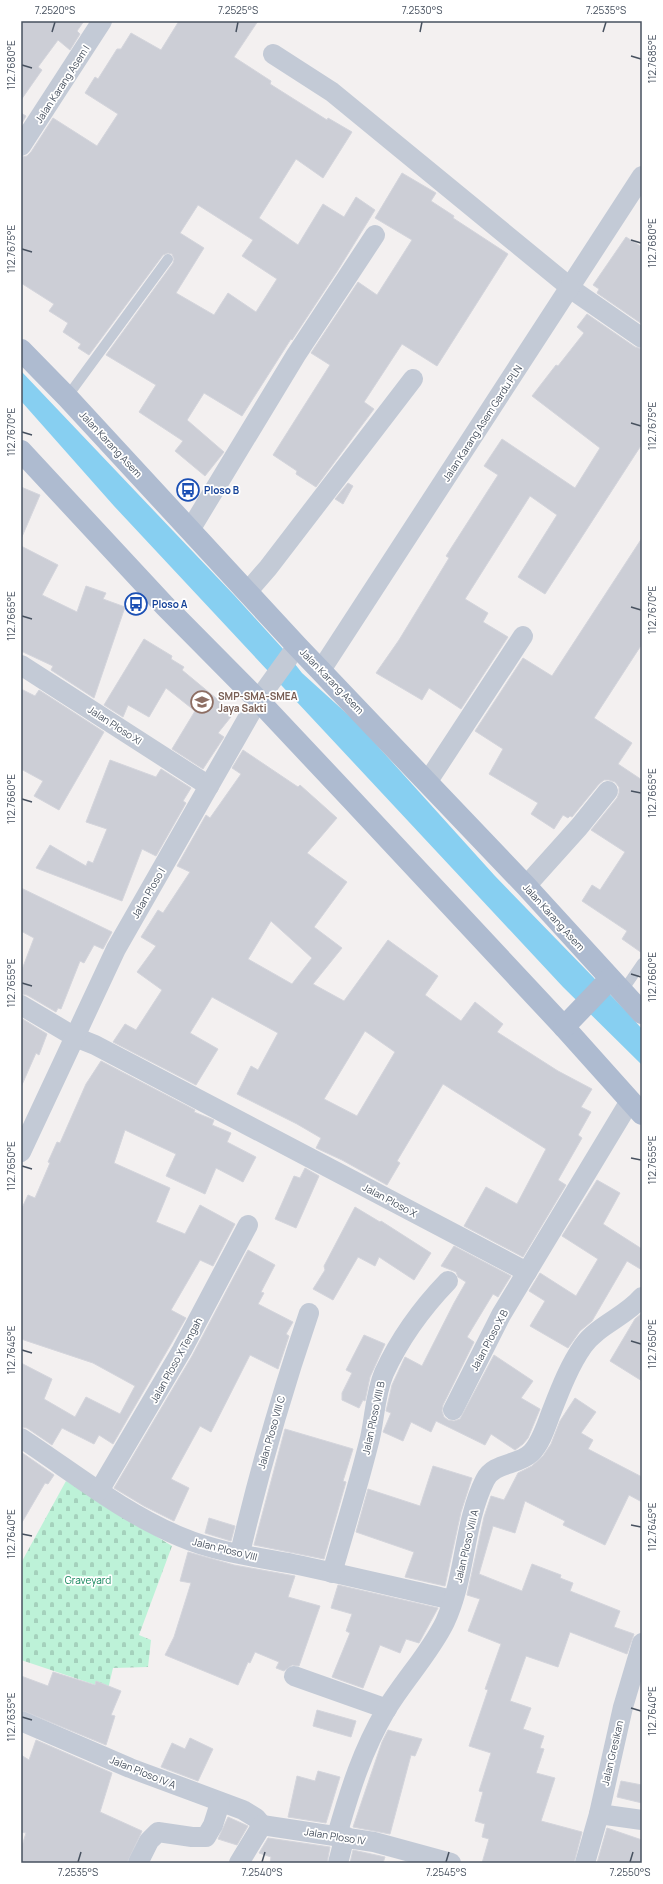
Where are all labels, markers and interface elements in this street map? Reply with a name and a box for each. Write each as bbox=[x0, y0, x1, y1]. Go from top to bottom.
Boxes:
text: 7.2520°S bbox=[35, 3, 75, 17]
text: 7.2525°S bbox=[218, 3, 258, 17]
text: 7.2530°S bbox=[402, 3, 442, 17]
text: 7.2535°S bbox=[586, 3, 626, 17]
text: 112.7685°E bbox=[645, 34, 659, 84]
text: 112.7680°E bbox=[4, 40, 18, 90]
street label: Jalan Karang Asem I bbox=[32, 42, 92, 126]
text: 112.7680°E bbox=[645, 218, 659, 268]
text: 112.7675°E bbox=[4, 225, 18, 273]
street label: Jalan Karang Asem Gardu PLN bbox=[439, 362, 525, 484]
text: 112.7675°E bbox=[645, 402, 659, 450]
text: 112.7670°E bbox=[4, 407, 18, 456]
street label: Jalan Karang Asem bbox=[77, 408, 145, 480]
bus stop icon: Ploso B bbox=[175, 477, 201, 503]
place label: Ploso B bbox=[204, 483, 240, 497]
text: 112.7670°E bbox=[645, 585, 659, 634]
text: 112.7665°E bbox=[4, 591, 18, 641]
bus stop icon: Ploso A bbox=[123, 591, 149, 617]
place label: Ploso A bbox=[152, 597, 188, 611]
street label: Jalan Karang Asem bbox=[297, 645, 367, 717]
school or university icon: SMP-SMA-SMEA Jaya Sakti bbox=[189, 689, 215, 715]
place label: SMP-SMA-SMEA Jaya Sakti bbox=[218, 689, 298, 715]
street label: Jalan Ploso XI bbox=[85, 702, 145, 748]
text: 112.7665°E bbox=[645, 768, 659, 818]
text: 112.7660°E bbox=[4, 774, 18, 824]
street label: Jalan Ploso I bbox=[128, 865, 168, 921]
street label: Jalan Karang Asem bbox=[520, 880, 588, 954]
text: 112.7660°E bbox=[645, 952, 659, 1002]
text: 112.7655°E bbox=[4, 958, 18, 1008]
text: 112.7655°E bbox=[645, 1135, 659, 1185]
text: 112.7650°E bbox=[4, 1141, 18, 1191]
street label: Jalan Ploso X bbox=[360, 1180, 420, 1220]
street label: Jalan Ploso X B bbox=[467, 1307, 511, 1373]
street label: Jalan Ploso X Tengah bbox=[147, 1315, 205, 1405]
text: 112.7650°E bbox=[645, 1319, 659, 1369]
text: 112.7645°E bbox=[4, 1325, 18, 1375]
street label: Jalan Ploso VIII B bbox=[358, 1380, 388, 1456]
street label: Jalan Ploso VIII C bbox=[254, 1394, 288, 1470]
text: 112.7645°E bbox=[645, 1502, 659, 1552]
street label: Jalan Ploso VIII A bbox=[451, 1507, 481, 1584]
text: 112.7640°E bbox=[4, 1509, 18, 1559]
street label: Jalan Ploso VIII bbox=[191, 1534, 259, 1564]
park label: Graveyard bbox=[65, 1573, 111, 1587]
text: 112.7640°E bbox=[645, 1686, 659, 1736]
text: 112.7635°E bbox=[4, 1692, 18, 1741]
street label: Jalan Gresikan bbox=[598, 1719, 626, 1787]
street label: Jalan Ploso IV A bbox=[108, 1752, 179, 1792]
street label: Jalan Ploso IV bbox=[303, 1824, 367, 1848]
text: 7.2535°S bbox=[58, 1865, 98, 1879]
text: 7.2540°S bbox=[241, 1865, 283, 1879]
text: 7.2545°S bbox=[426, 1865, 466, 1879]
text: 7.2550°S bbox=[610, 1865, 650, 1879]

